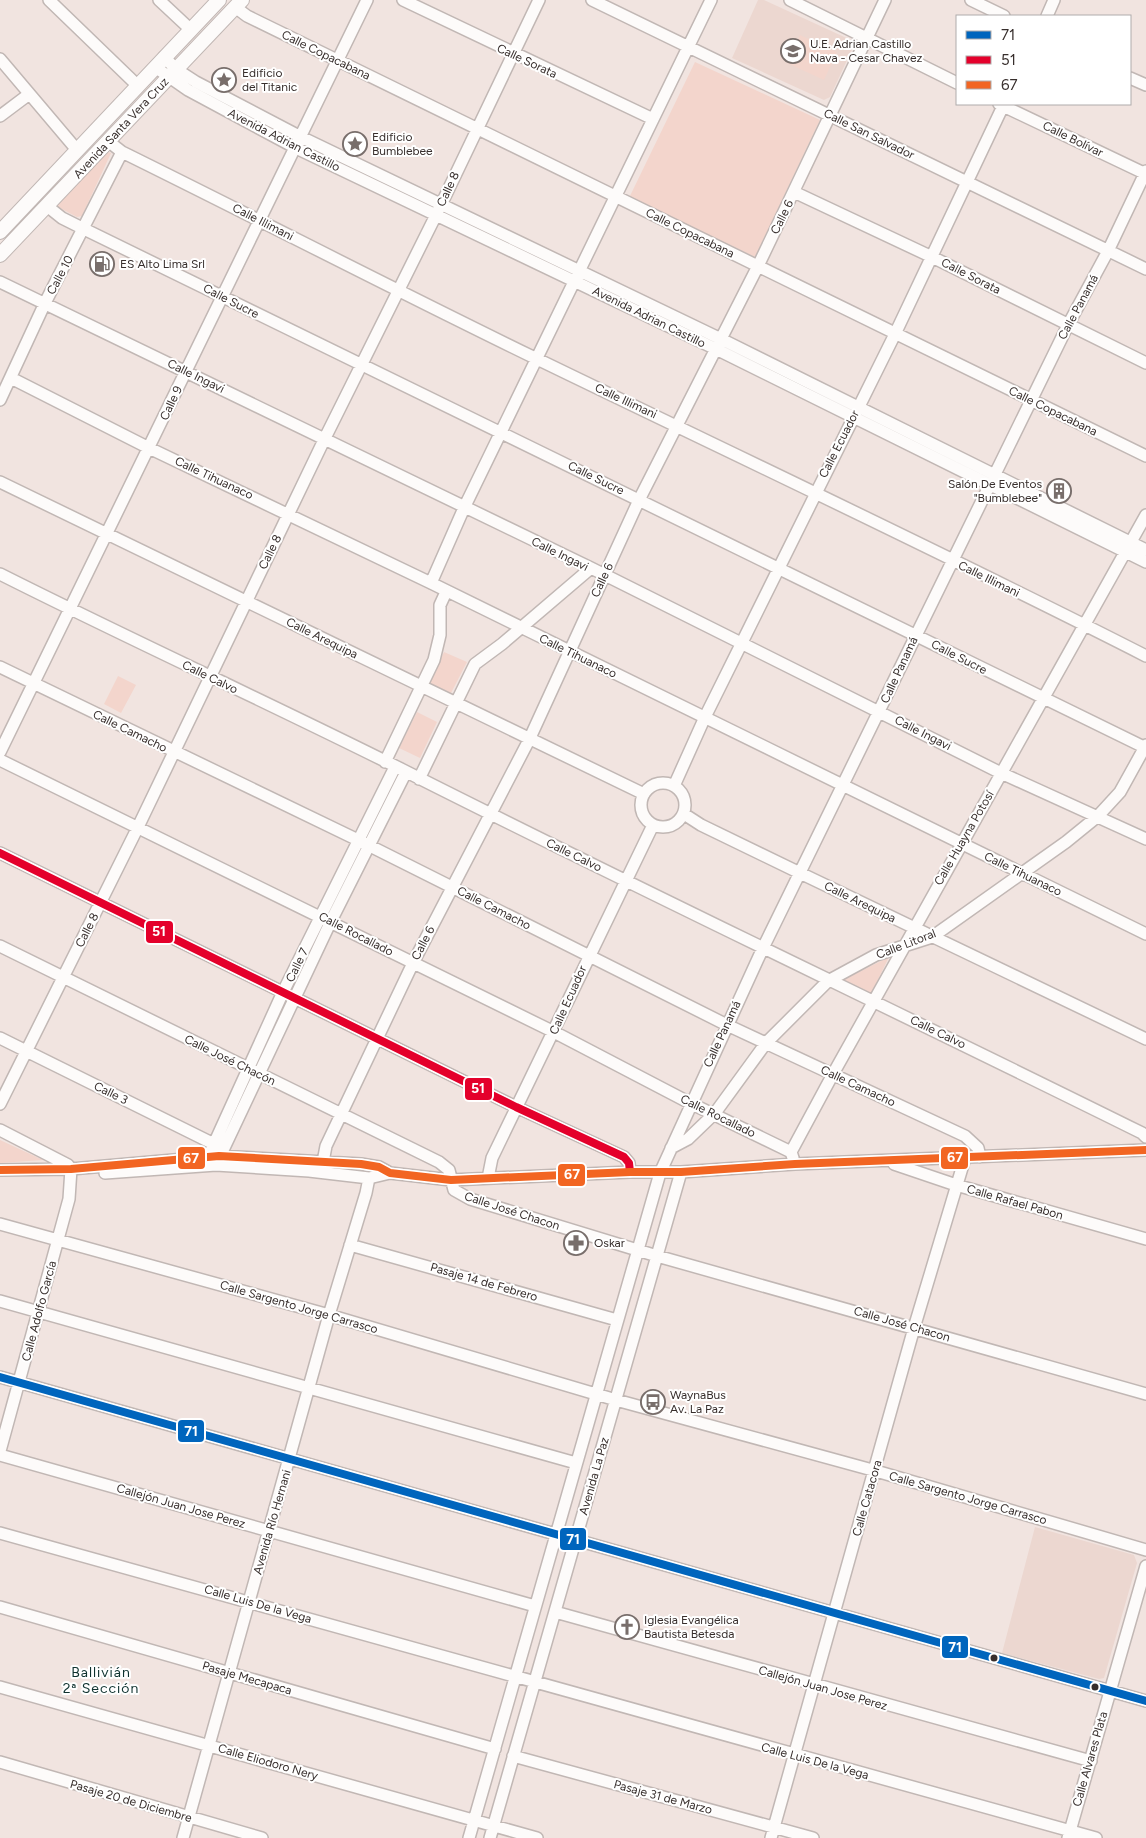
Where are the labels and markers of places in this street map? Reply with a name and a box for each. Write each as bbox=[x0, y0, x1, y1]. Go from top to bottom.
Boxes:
place label: U.E. Adrian Castillo Nava - Cesar Chavez bbox=[810, 37, 922, 65]
school or university icon: U.E. Adrian Castillo Nava - Cesar Chavez bbox=[780, 38, 806, 64]
place label: Edificio del Titanic bbox=[242, 66, 298, 94]
place icon: Edificio del Titanic bbox=[211, 67, 237, 93]
place label: Edificio Bumblebee bbox=[372, 130, 433, 158]
place icon: Edificio Bumblebee bbox=[342, 131, 368, 157]
fuel station icon: ES Alto Lima Srl bbox=[89, 251, 115, 277]
place label: ES Alto Lima Srl bbox=[120, 257, 205, 271]
place label: Salón De Eventos "Bumblebee" bbox=[948, 477, 1042, 505]
building icon: Salón De Eventos "Bumblebee" bbox=[1046, 478, 1072, 504]
pharmacy icon: Oskar bbox=[563, 1230, 589, 1256]
place label: Oskar bbox=[594, 1236, 625, 1250]
place label: WaynaBus Av. La Paz bbox=[670, 1388, 726, 1416]
bus stop icon: WaynaBus Av. La Paz bbox=[640, 1389, 666, 1415]
place label: Iglesia Evangélica Bautista Betesda bbox=[644, 1613, 739, 1641]
church icon: Iglesia Evangélica Bautista Betesda bbox=[614, 1614, 640, 1640]
unlabelled marker bbox=[989, 1653, 999, 1663]
unlabelled marker bbox=[1090, 1682, 1100, 1692]

